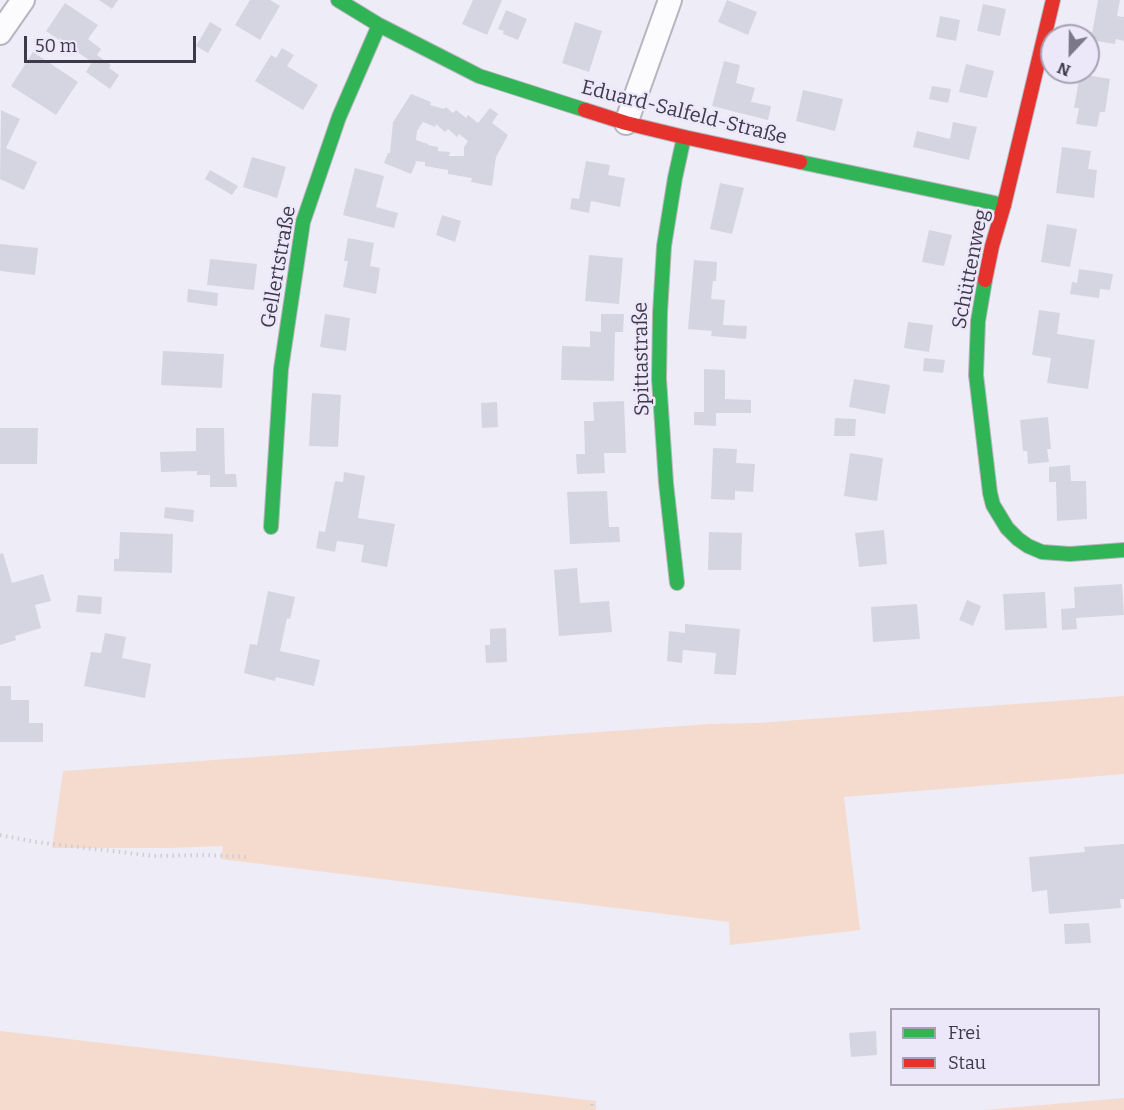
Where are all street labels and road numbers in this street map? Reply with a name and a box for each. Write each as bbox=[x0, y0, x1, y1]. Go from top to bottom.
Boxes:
street label: Eduard-Salfeld-Straße bbox=[579, 76, 789, 150]
street label: Gellertstraße bbox=[256, 204, 302, 330]
street label: Schüttenweg bbox=[948, 207, 994, 331]
street label: Spittastraße bbox=[629, 302, 655, 416]

